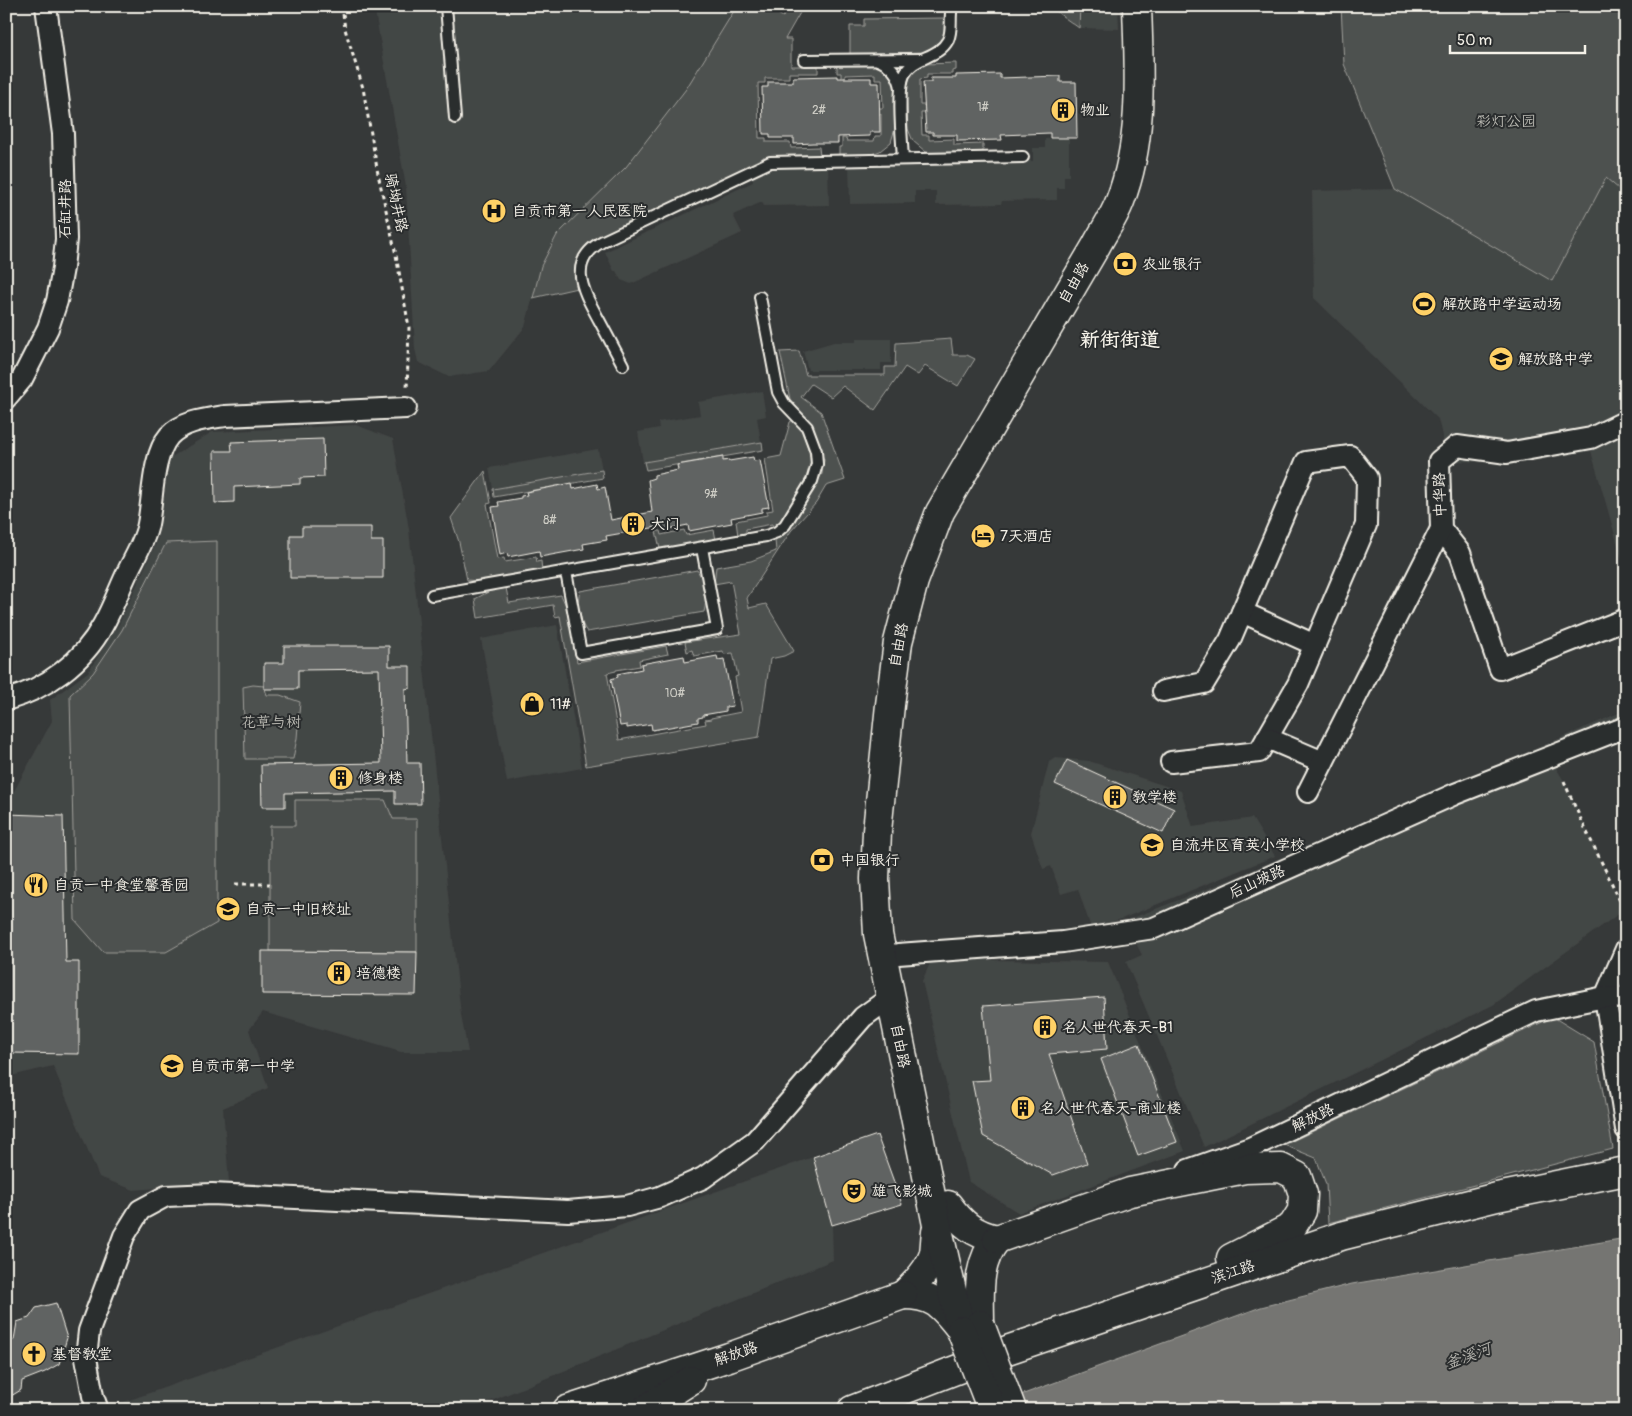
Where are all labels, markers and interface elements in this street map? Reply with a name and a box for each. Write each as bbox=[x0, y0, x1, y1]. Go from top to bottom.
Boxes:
scale bar bbox=[1450, 22, 1584, 54]
text: 50 m bbox=[1457, 31, 1492, 50]
building icon: 物业 bbox=[1050, 97, 1076, 123]
house number: 1# bbox=[977, 100, 990, 115]
place label: 物业 bbox=[1080, 101, 1110, 120]
house number: 2# bbox=[812, 103, 827, 118]
park label: 彩灯公园 bbox=[1476, 112, 1536, 131]
street label: 骑坳井路 bbox=[380, 172, 412, 234]
street label: 石缸井路 bbox=[56, 179, 75, 239]
hospital icon: 自贡市第一人民医院 bbox=[481, 198, 507, 224]
place label: 自贡市第一人民医院 bbox=[512, 202, 647, 221]
bank icon: 农业银行 bbox=[1112, 251, 1138, 277]
place label: 农业银行 bbox=[1142, 255, 1202, 274]
street label: 自由路 bbox=[1055, 259, 1093, 307]
sports icon: 解放路中学运动场 bbox=[1411, 291, 1437, 317]
place label: 解放路中学运动场 bbox=[1442, 295, 1562, 314]
district label: 新街街道 bbox=[1080, 327, 1160, 352]
school or university icon: 解放路中学 bbox=[1488, 346, 1514, 372]
place label: 解放路中学 bbox=[1518, 350, 1593, 369]
street label: 中华路 bbox=[1430, 472, 1450, 518]
house number: 9# bbox=[704, 487, 718, 502]
building icon: 大门 bbox=[620, 511, 646, 537]
house number: 8# bbox=[543, 513, 557, 528]
place label: 大门 bbox=[650, 515, 680, 534]
hotel icon: 7天酒店 bbox=[970, 523, 996, 549]
place label: 7天酒店 bbox=[1000, 527, 1053, 546]
street label: 自由路 bbox=[885, 621, 913, 669]
house number: 10# bbox=[665, 686, 686, 701]
shop icon: 11# bbox=[519, 691, 545, 717]
place label: 11# bbox=[550, 695, 571, 714]
park label: 花草与树 bbox=[241, 713, 301, 732]
building icon: 修身楼 bbox=[328, 765, 354, 791]
place label: 修身楼 bbox=[358, 769, 403, 788]
building icon: 教学楼 bbox=[1102, 784, 1128, 810]
place label: 教学楼 bbox=[1132, 788, 1177, 807]
school or university icon: 自流井区育英小学校 bbox=[1139, 832, 1165, 858]
place label: 自流井区育英小学校 bbox=[1170, 836, 1305, 855]
bank icon: 中国银行 bbox=[809, 847, 835, 873]
place label: 中国银行 bbox=[840, 851, 900, 870]
street label: 后山坡路 bbox=[1226, 861, 1288, 903]
restaurant icon: 自贡一中食堂馨香园 bbox=[23, 872, 49, 898]
place label: 自贡一中食堂馨香园 bbox=[54, 876, 189, 895]
school or university icon: 自贡一中旧校址 bbox=[215, 896, 241, 922]
place label: 自贡一中旧校址 bbox=[246, 900, 351, 919]
building icon: 培德楼 bbox=[326, 960, 352, 986]
place label: 培德楼 bbox=[356, 964, 401, 983]
building icon: 名人世代春天-B1 bbox=[1032, 1014, 1058, 1040]
place label: 名人世代春天-B1 bbox=[1062, 1018, 1173, 1037]
street label: 自由路 bbox=[886, 1022, 914, 1070]
school or university icon: 自贡市第一中学 bbox=[159, 1053, 185, 1079]
place label: 自贡市第一中学 bbox=[190, 1057, 295, 1076]
building icon: 名人世代春天-商业楼 bbox=[1010, 1095, 1036, 1121]
place label: 名人世代春天-商业楼 bbox=[1040, 1099, 1181, 1118]
street label: 解放路 bbox=[1289, 1100, 1337, 1136]
theatre icon: 雄飞影城 bbox=[841, 1178, 867, 1204]
place label: 雄飞影城 bbox=[872, 1182, 932, 1201]
street label: 滨江路 bbox=[1209, 1256, 1257, 1288]
water label: 釜溪河 bbox=[1442, 1337, 1497, 1374]
street label: 解放路 bbox=[712, 1338, 760, 1370]
church icon: 基督教堂 bbox=[21, 1341, 47, 1367]
place label: 基督教堂 bbox=[52, 1345, 112, 1364]

